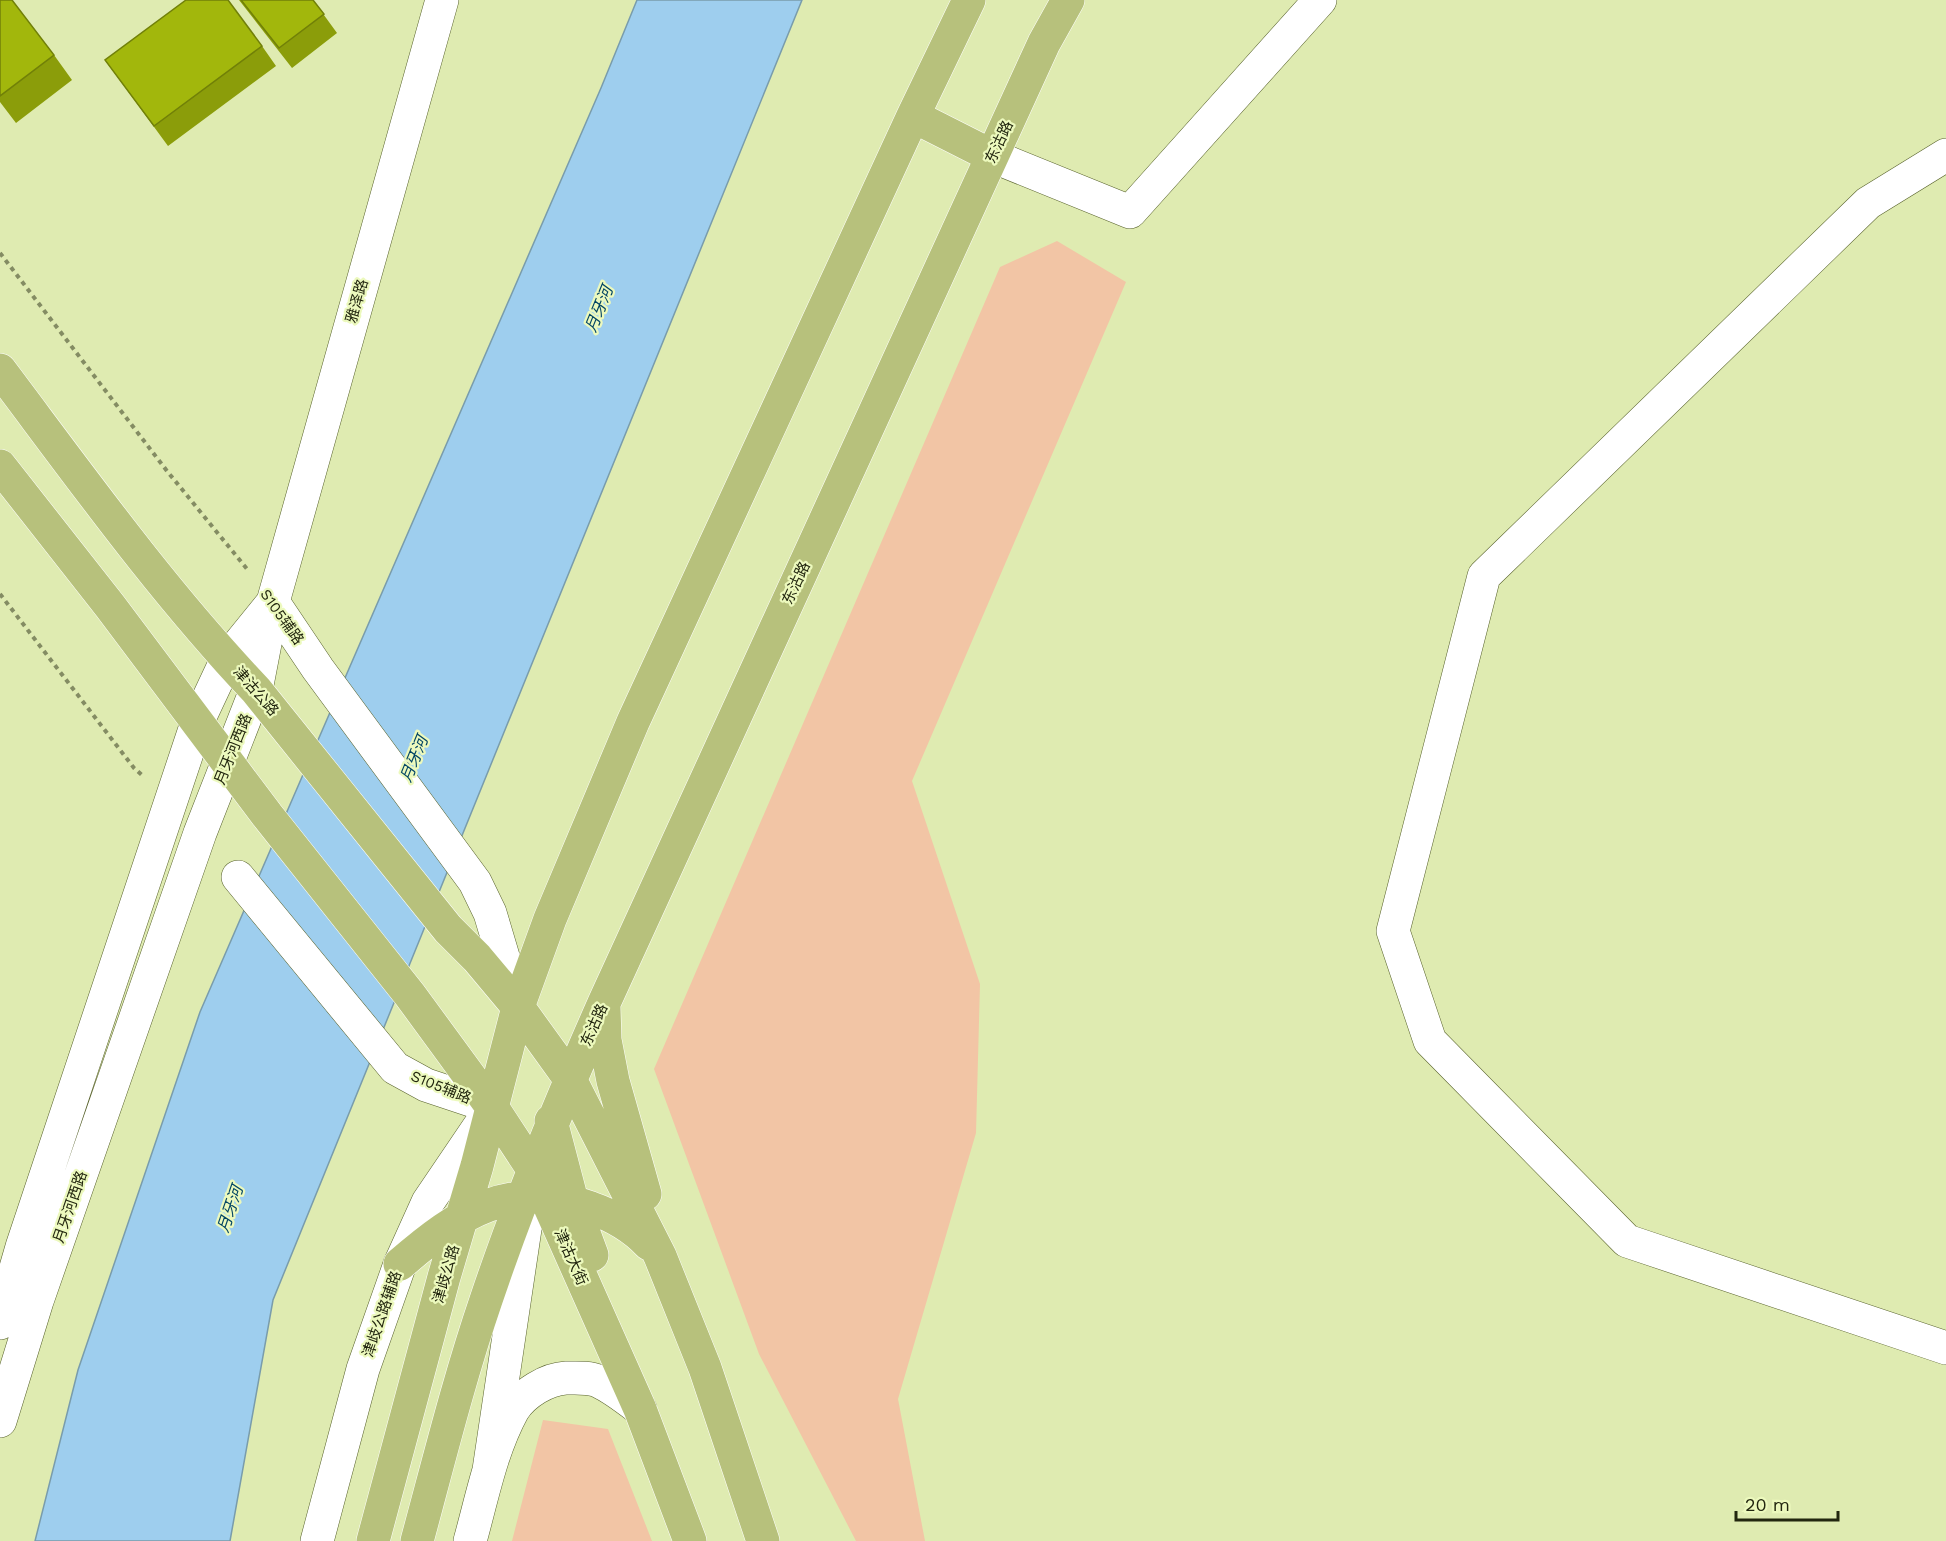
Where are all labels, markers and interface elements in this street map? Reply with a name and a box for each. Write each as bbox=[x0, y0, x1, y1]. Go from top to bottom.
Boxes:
street label: 东沽路 bbox=[981, 118, 1017, 166]
street label: 雅泽路 bbox=[342, 277, 372, 325]
water label: 月牙河 bbox=[581, 280, 618, 335]
street label: 东沽路 bbox=[778, 559, 814, 607]
street label: S105辅路 bbox=[256, 586, 308, 648]
street label: 津沽公路 bbox=[230, 662, 282, 720]
street label: 月牙河西路 bbox=[211, 711, 255, 787]
water label: 月牙河 bbox=[396, 730, 433, 785]
street label: 东沽路 bbox=[577, 1001, 611, 1049]
street label: S105辅路 bbox=[408, 1067, 474, 1107]
street label: 月牙河西路 bbox=[49, 1169, 91, 1245]
water label: 月牙河 bbox=[213, 1180, 248, 1235]
street label: 津沽大街 bbox=[551, 1226, 591, 1288]
street label: 津歧公路 bbox=[429, 1243, 463, 1305]
street label: 津歧公路辅路 bbox=[359, 1269, 405, 1359]
scale bar bbox=[1736, 1484, 1838, 1522]
text: 20 m bbox=[1745, 1494, 1790, 1515]

